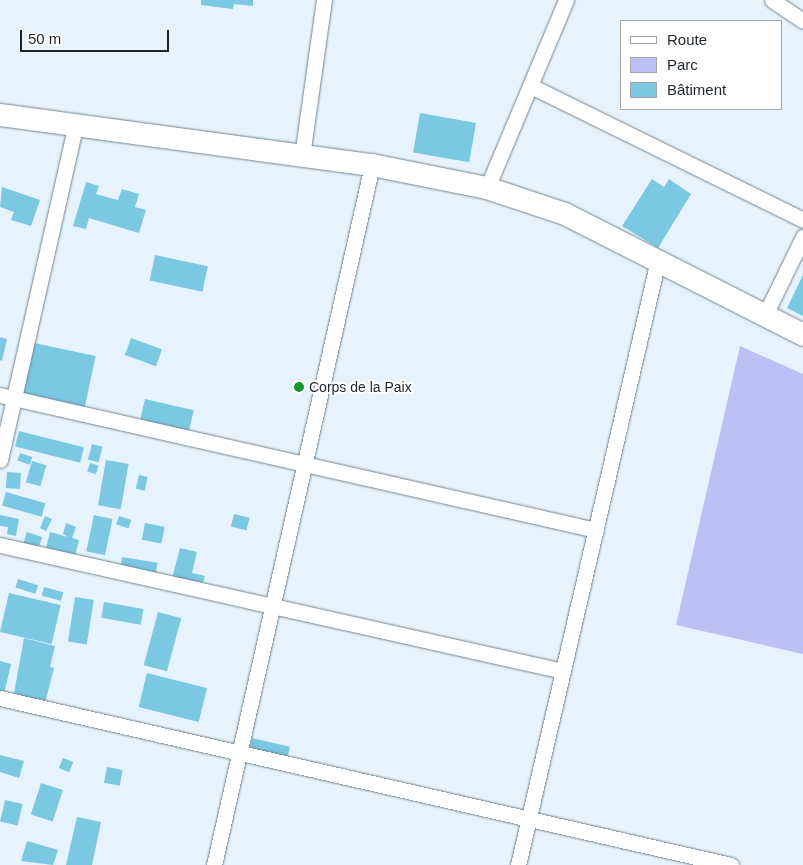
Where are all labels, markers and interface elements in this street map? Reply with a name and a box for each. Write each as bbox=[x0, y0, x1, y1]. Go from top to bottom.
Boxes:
scale bar bbox=[22, 20, 171, 52]
legend bbox=[620, 20, 783, 110]
text: 50 m bbox=[28, 30, 61, 47]
text: Route bbox=[667, 31, 707, 48]
text: Parc bbox=[667, 56, 698, 73]
text: Bâtiment bbox=[667, 81, 726, 98]
place label: Corps de la Paix bbox=[309, 379, 412, 395]
marker: Corps de la Paix bbox=[293, 381, 305, 393]

